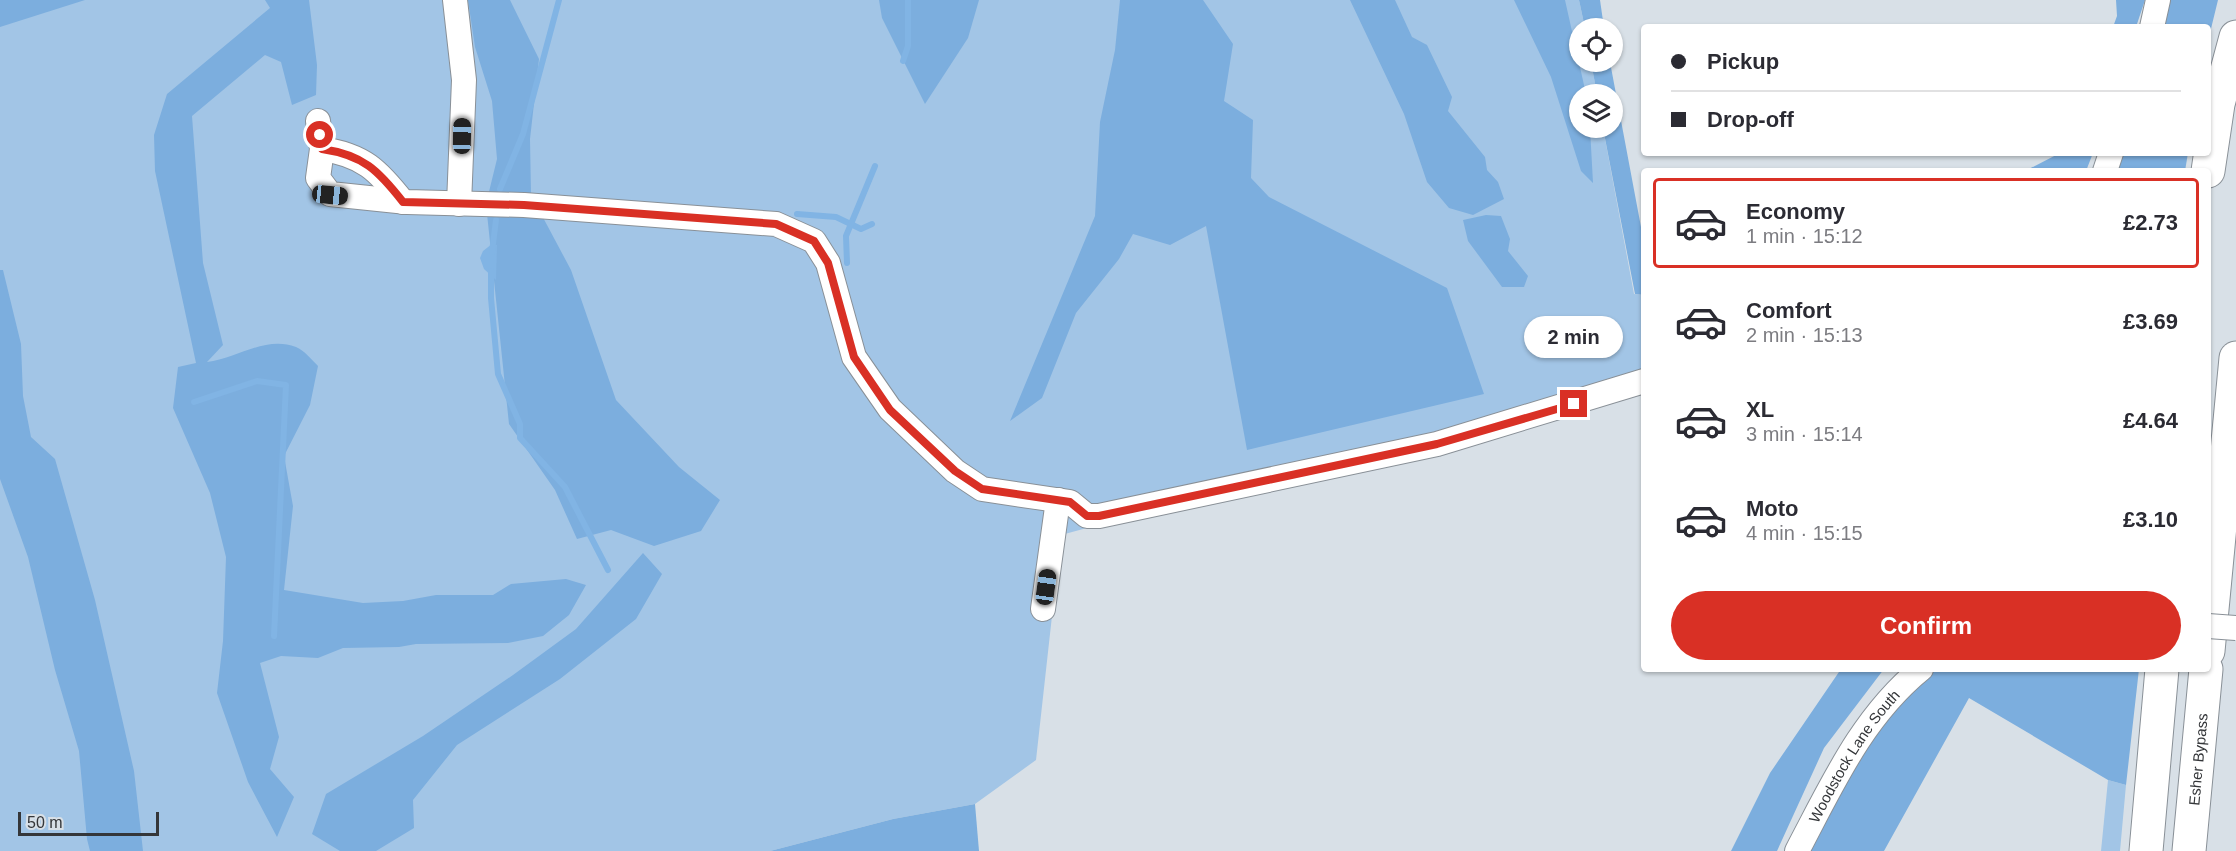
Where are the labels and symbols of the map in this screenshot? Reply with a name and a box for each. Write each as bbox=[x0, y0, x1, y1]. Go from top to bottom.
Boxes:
car bbox=[453, 118, 471, 154]
route start bbox=[306, 121, 333, 148]
car bbox=[311, 184, 349, 206]
callout: 2 min bbox=[1524, 317, 1624, 359]
route end bbox=[1560, 390, 1587, 417]
car bbox=[1035, 568, 1057, 606]
street label: Woodstock Lane South bbox=[1805, 686, 1903, 825]
street label: Esher Bypass bbox=[2185, 713, 2210, 806]
scale bar bbox=[18, 809, 159, 836]

